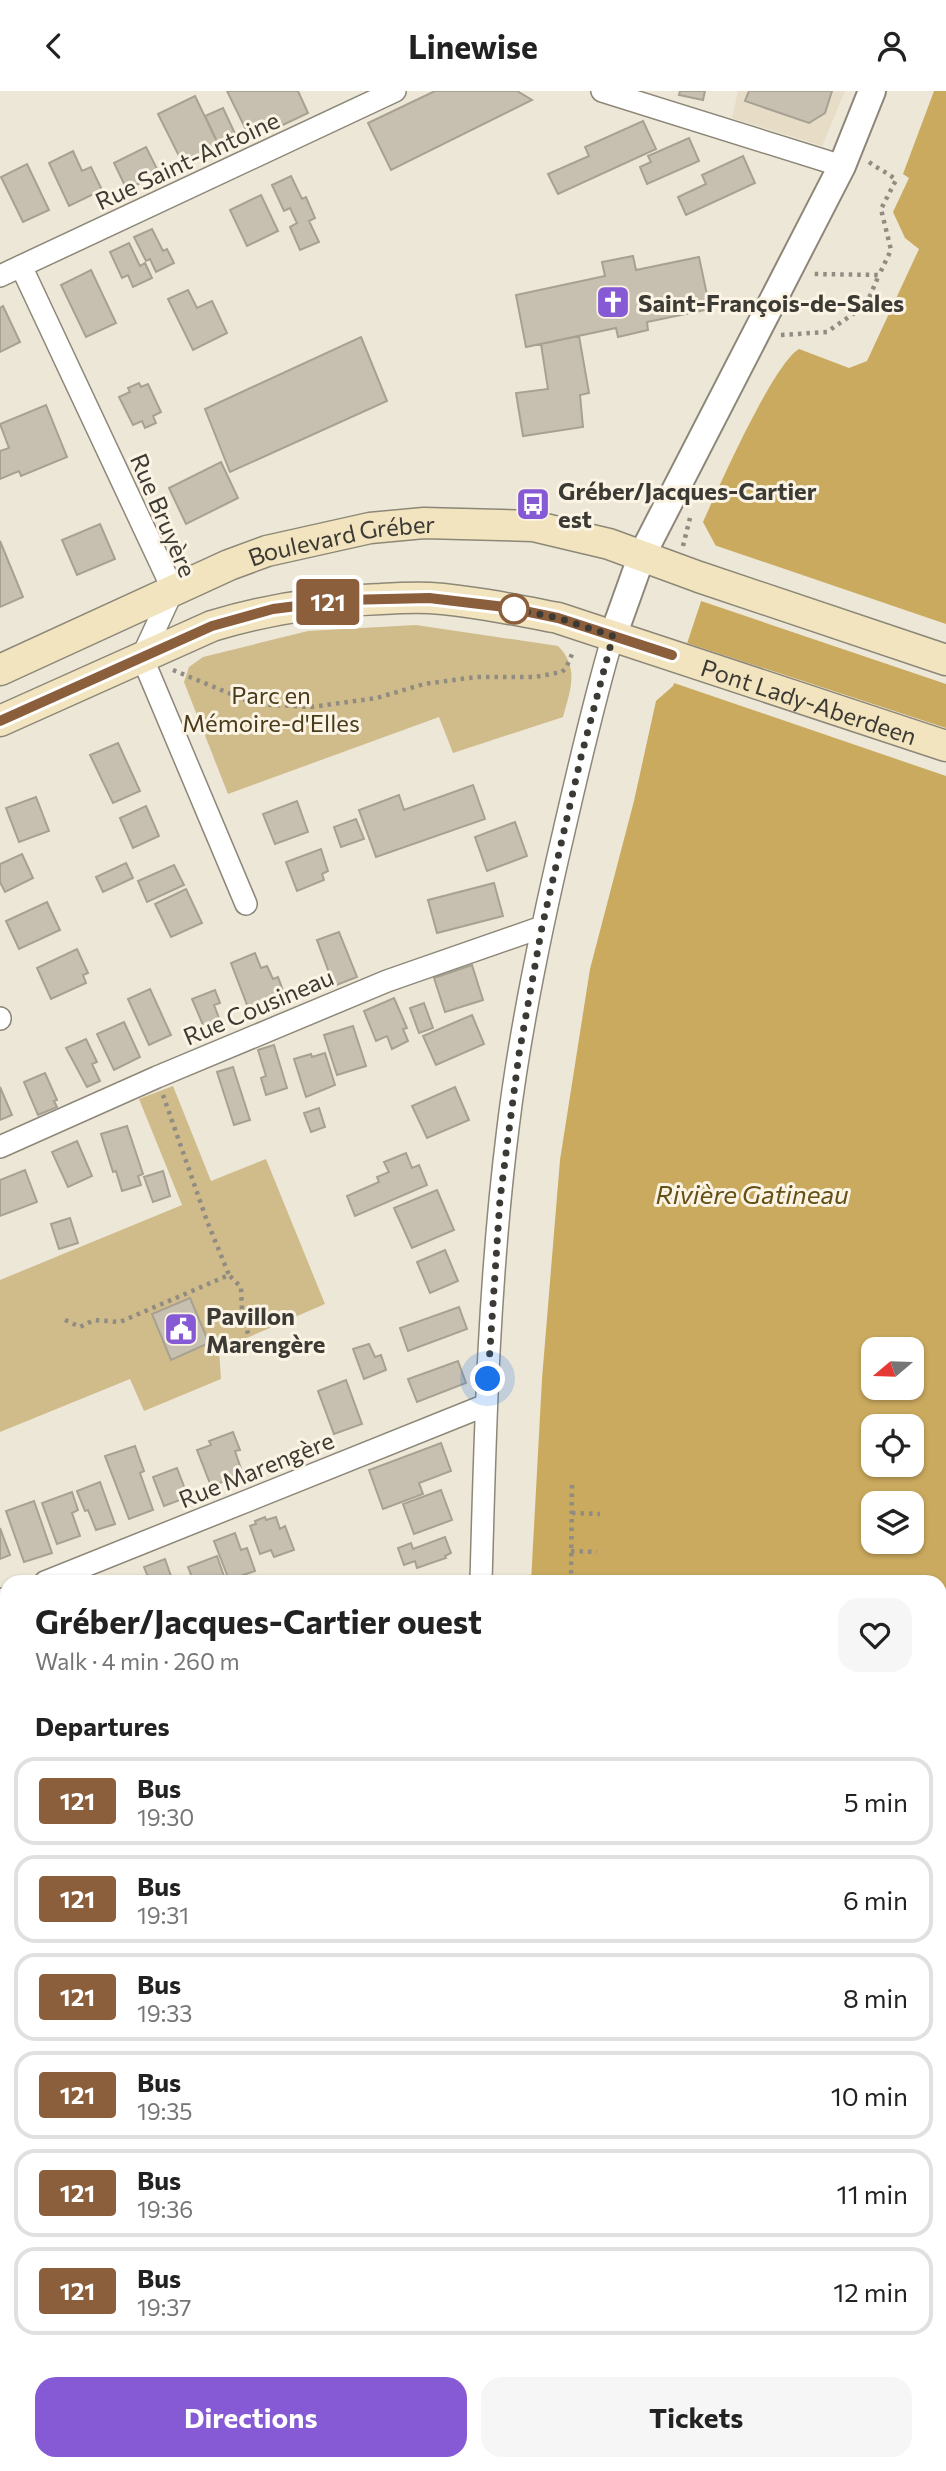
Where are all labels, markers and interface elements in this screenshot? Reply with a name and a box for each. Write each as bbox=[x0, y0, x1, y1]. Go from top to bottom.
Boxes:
text: Linewise bbox=[408, 26, 538, 66]
icon: back bbox=[35, 27, 73, 65]
icon: person bbox=[873, 27, 911, 65]
street label: Rue Saint-Antoine bbox=[90, 105, 284, 215]
church icon: Saint-François-de-Sales bbox=[594, 283, 632, 321]
place label: Saint-François-de-Sales bbox=[638, 288, 904, 317]
street label: Rue Bruyère bbox=[125, 449, 203, 581]
place label: Gréber/Jacques-Cartier est bbox=[558, 476, 817, 533]
bus stop icon: Gréber/Jacques-Cartier est bbox=[514, 485, 552, 523]
street label: Boulevard Gréber bbox=[244, 508, 436, 571]
line badge: 121 bbox=[288, 579, 368, 625]
text: 121 bbox=[310, 587, 346, 616]
unlabelled marker bbox=[499, 594, 529, 624]
street label: Pont Lady-Aberdeen bbox=[698, 652, 921, 750]
park label: Parc en Mémoire-d'Elles bbox=[182, 680, 360, 737]
street label: Rue Cousineau bbox=[179, 961, 337, 1051]
water label: Rivière Gatineau bbox=[655, 1178, 849, 1209]
place label: Pavillon Marengère bbox=[206, 1301, 325, 1358]
public building icon: Pavillon Marengère bbox=[162, 1310, 200, 1348]
north arrow bbox=[861, 1337, 924, 1400]
map controls bbox=[861, 1337, 924, 1554]
your location bbox=[470, 1361, 505, 1396]
button: locate bbox=[861, 1414, 924, 1477]
street label: Rue Marengère bbox=[174, 1425, 338, 1513]
button: layers bbox=[861, 1491, 924, 1554]
button: heart bbox=[838, 1598, 912, 1672]
text: Gréber/Jacques-Cartier ouest bbox=[35, 1600, 482, 1641]
text: Walk · 4 min · 260 m bbox=[35, 1647, 240, 1675]
text: Departures bbox=[35, 1710, 170, 1741]
text: Bus bbox=[137, 1772, 181, 1803]
text: 121 bbox=[60, 1786, 95, 1815]
text: 5 min bbox=[844, 1786, 908, 1817]
text: 19:30 bbox=[137, 1803, 194, 1831]
text: Bus bbox=[137, 1870, 181, 1901]
text: 121 bbox=[60, 1884, 95, 1913]
text: 6 min bbox=[843, 1884, 908, 1915]
text: 19:31 bbox=[137, 1901, 189, 1929]
text: Bus bbox=[137, 1968, 181, 1999]
text: 121 bbox=[60, 1982, 95, 2011]
text: 8 min bbox=[843, 1982, 908, 2013]
text: 19:33 bbox=[137, 1999, 192, 2027]
text: Bus bbox=[137, 2066, 181, 2097]
text: 121 bbox=[60, 2080, 95, 2109]
text: 10 min bbox=[831, 2080, 908, 2111]
text: 19:35 bbox=[137, 2097, 193, 2125]
text: Bus bbox=[137, 2164, 181, 2195]
text: 121 bbox=[60, 2178, 95, 2207]
text: 11 min bbox=[837, 2178, 908, 2209]
text: 19:36 bbox=[137, 2195, 193, 2223]
text: Bus bbox=[137, 2262, 181, 2293]
text: 121 bbox=[60, 2276, 95, 2305]
text: 12 min bbox=[833, 2276, 908, 2307]
text: 19:37 bbox=[137, 2293, 191, 2321]
button: Directions bbox=[35, 2377, 467, 2457]
button: Tickets bbox=[481, 2377, 912, 2457]

